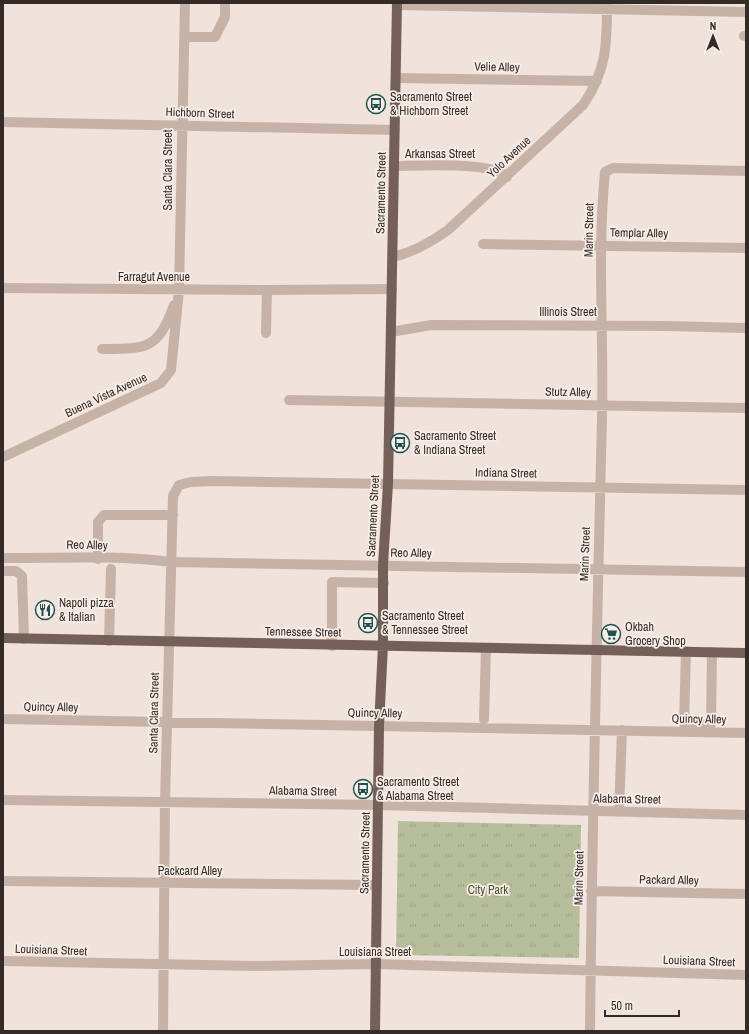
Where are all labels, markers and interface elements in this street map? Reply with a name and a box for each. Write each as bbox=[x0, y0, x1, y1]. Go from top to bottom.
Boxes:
north arrow bbox=[693, 16, 733, 56]
text: N bbox=[710, 19, 716, 33]
street label: Velie Alley bbox=[474, 59, 520, 75]
place label: Sacramento Street & Hichborn Street bbox=[390, 89, 472, 119]
bus stop icon: Sacramento Street & Hichborn Street bbox=[365, 93, 387, 115]
street label: Hichborn Street bbox=[165, 104, 235, 122]
street label: Santa Clara Street bbox=[160, 129, 176, 210]
street label: Yolo Avenue bbox=[484, 133, 534, 181]
street label: Arkansas Street bbox=[404, 146, 475, 162]
street label: Sacramento Street bbox=[372, 152, 390, 234]
street label: Marin Street bbox=[581, 203, 597, 257]
street label: Templar Alley bbox=[610, 224, 668, 242]
street label: Farragut Avenue bbox=[118, 269, 190, 285]
street label: Illinois Street bbox=[539, 304, 597, 320]
street label: Buena Vista Avenue bbox=[62, 369, 150, 421]
street label: Stutz Alley bbox=[545, 384, 591, 400]
place label: Sacramento Street & Indiana Street bbox=[414, 428, 496, 458]
bus stop icon: Sacramento Street & Indiana Street bbox=[389, 432, 411, 454]
street label: Indiana Street bbox=[475, 464, 537, 482]
street label: Sacramento Street bbox=[363, 474, 383, 557]
street label: Marin Street bbox=[576, 526, 594, 581]
street label: Reo Alley bbox=[66, 537, 108, 553]
street label: Reo Alley bbox=[390, 545, 432, 561]
place label: Napoli pizza & Italian bbox=[59, 595, 114, 625]
restaurant icon: Napoli pizza & Italian bbox=[34, 599, 56, 621]
place label: Sacramento Street & Tennessee Street bbox=[382, 608, 468, 638]
bus stop icon: Sacramento Street & Tennessee Street bbox=[357, 612, 379, 634]
place label: Okbah Grocery Shop bbox=[625, 619, 686, 649]
street label: Tennessee Street bbox=[265, 623, 342, 641]
supermarket icon: Okbah Grocery Shop bbox=[600, 623, 622, 645]
street label: Santa Clara Street bbox=[145, 672, 163, 754]
street label: Quincy Alley bbox=[24, 699, 79, 715]
street label: Quincy Alley bbox=[348, 705, 403, 721]
street label: Quincy Alley bbox=[672, 711, 727, 727]
place label: Sacramento Street & Alabama Street bbox=[377, 774, 459, 804]
bus stop icon: Sacramento Street & Alabama Street bbox=[352, 778, 374, 800]
street label: Alabama Street bbox=[268, 782, 337, 800]
street label: Alabama Street bbox=[592, 790, 661, 808]
street label: Sacramento Street bbox=[356, 812, 374, 894]
street label: Marin Street bbox=[571, 851, 587, 905]
street label: Packcard Alley bbox=[158, 863, 222, 879]
street label: Packard Alley bbox=[639, 871, 699, 889]
park label: City Park bbox=[468, 882, 508, 898]
street label: Louisiana Street bbox=[15, 941, 88, 959]
street label: Louisiana Street bbox=[339, 944, 411, 960]
street label: Louisiana Street bbox=[663, 952, 736, 970]
scale bar bbox=[605, 992, 679, 1018]
text: 50 m bbox=[611, 998, 633, 1014]

